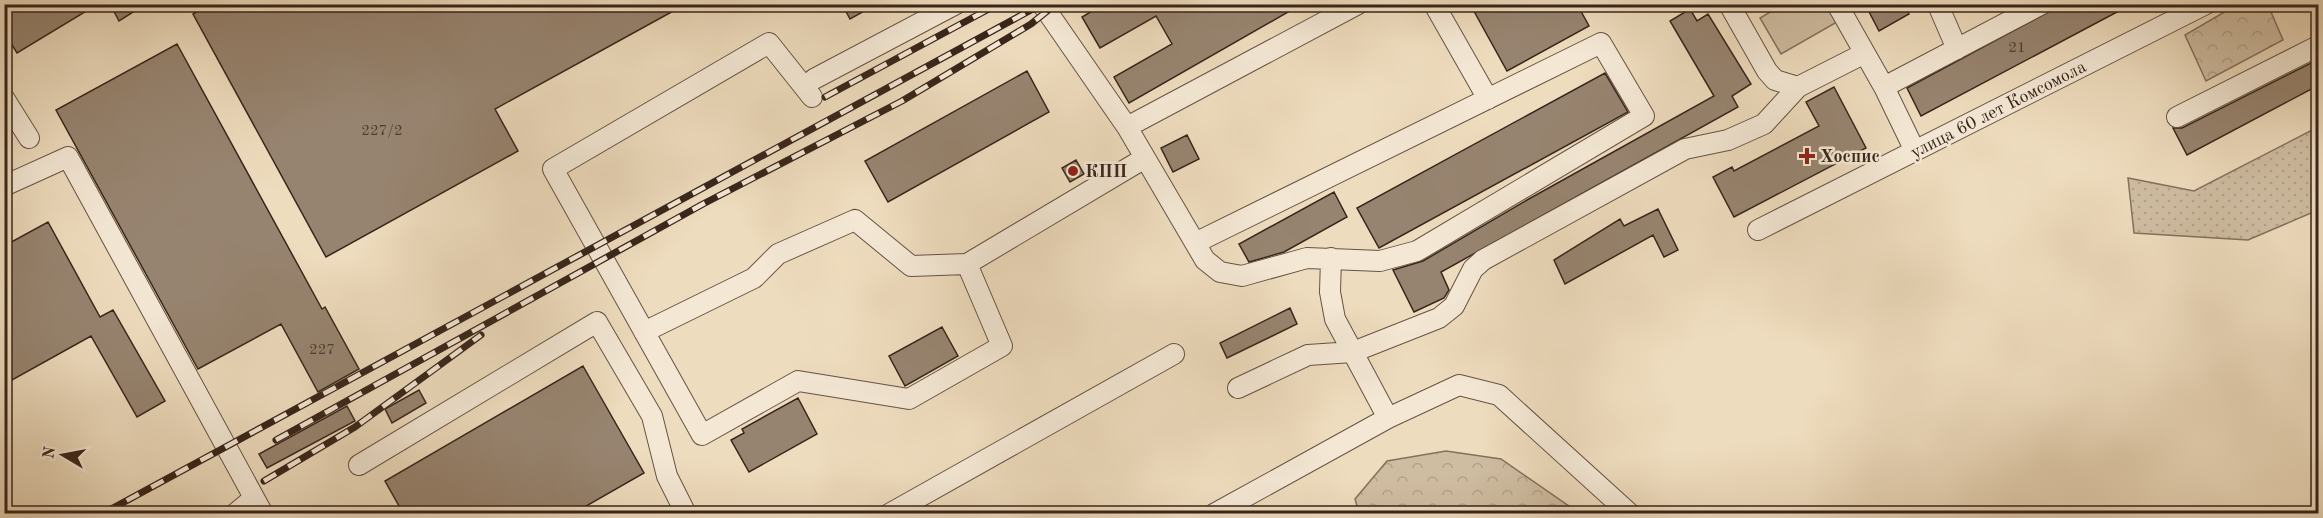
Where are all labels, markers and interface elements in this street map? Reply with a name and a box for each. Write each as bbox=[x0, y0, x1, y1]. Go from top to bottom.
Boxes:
house number: 21 bbox=[2008, 41, 2026, 56]
street label: улица 60 лет Комсомола bbox=[1908, 58, 2089, 162]
house number: 227/2 bbox=[361, 124, 403, 139]
marker: Хоспис bbox=[1798, 147, 1816, 165]
place label: Хоспис bbox=[1820, 148, 1880, 166]
place label: КПП bbox=[1085, 163, 1127, 181]
marker: КПП bbox=[1066, 164, 1080, 178]
house number: 227 bbox=[309, 343, 335, 358]
north arrow bbox=[33, 425, 93, 485]
text: N bbox=[41, 445, 59, 460]

